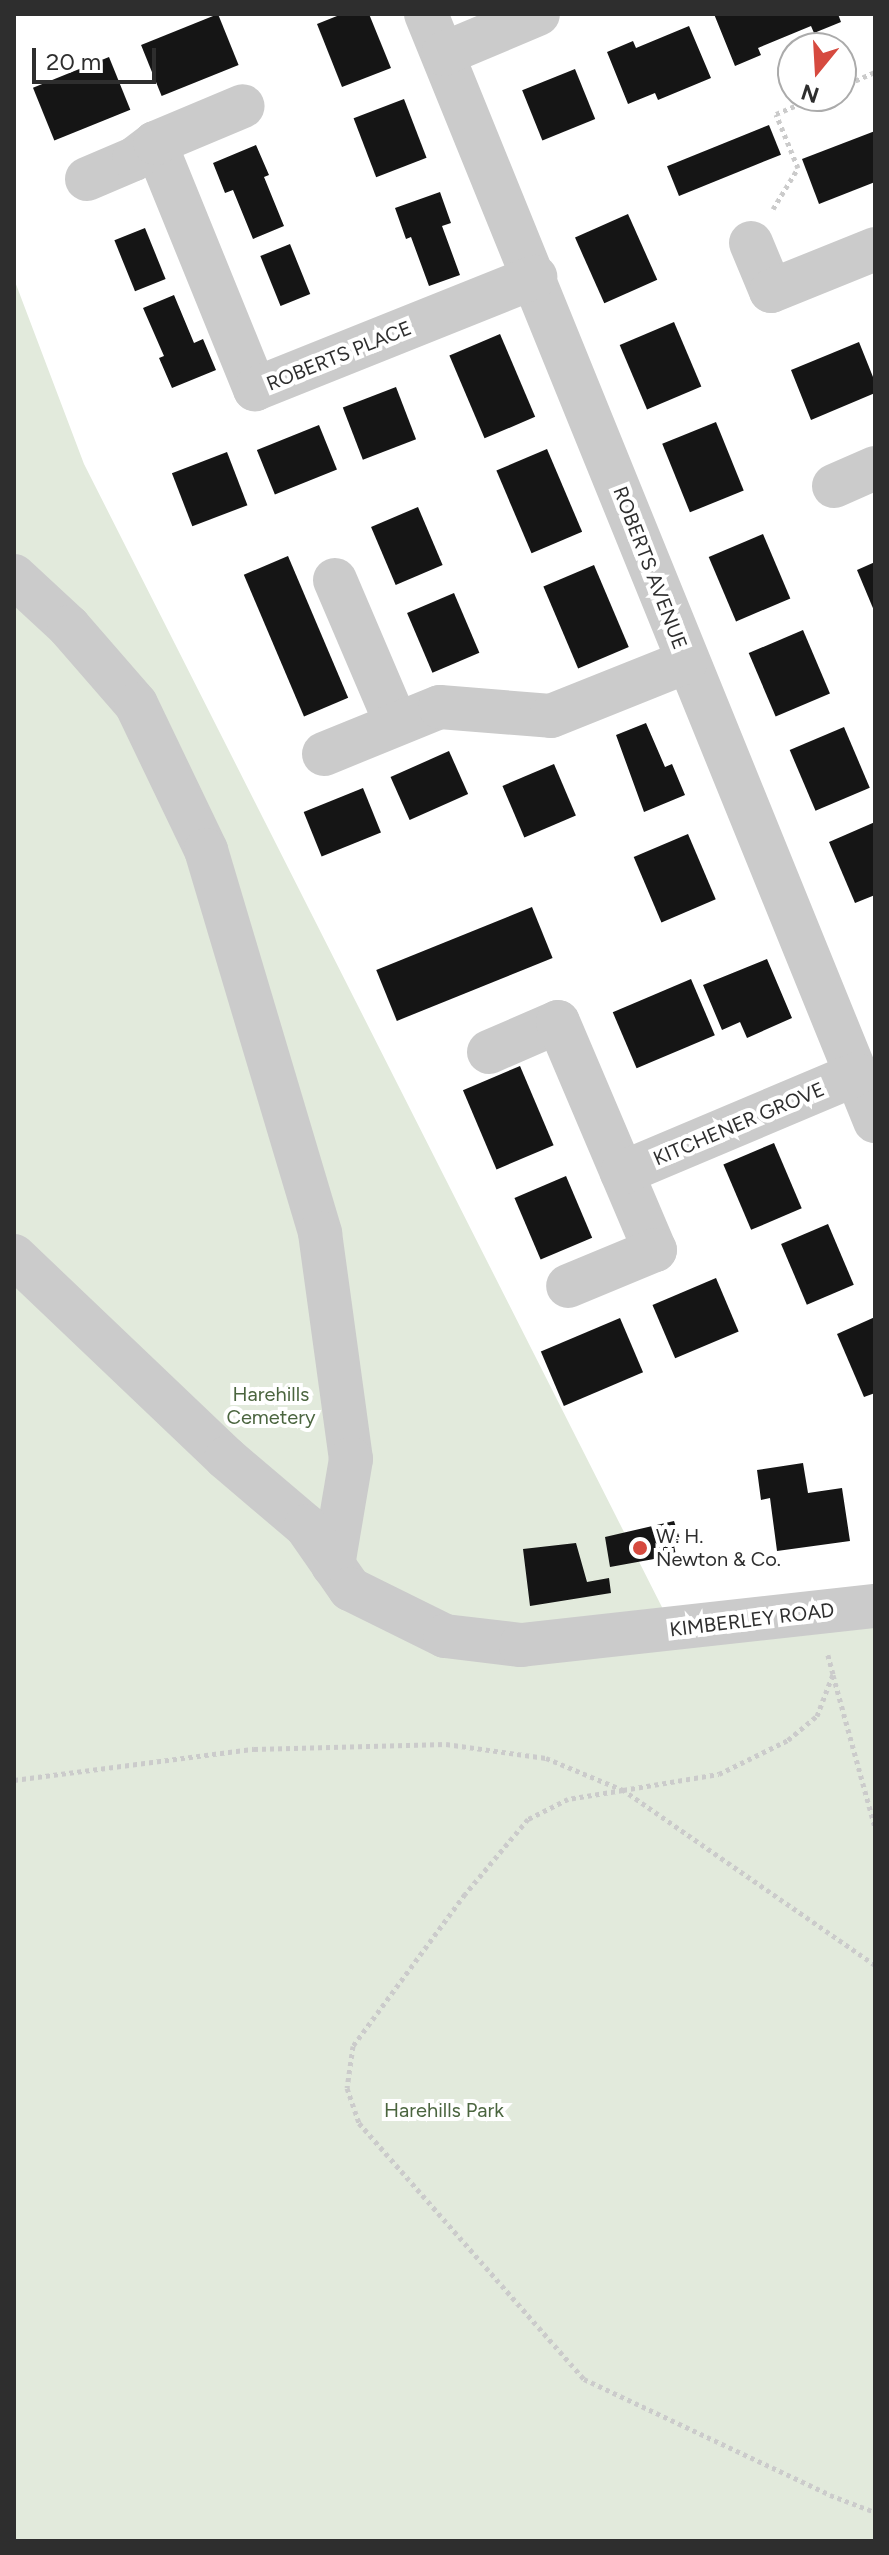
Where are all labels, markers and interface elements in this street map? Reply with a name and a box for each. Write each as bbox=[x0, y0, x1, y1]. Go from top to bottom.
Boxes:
scale bar bbox=[36, 32, 160, 82]
north arrow bbox=[777, 32, 857, 112]
text: 20 m bbox=[46, 47, 101, 76]
text: N bbox=[798, 78, 822, 109]
street label: ROBERTS PLACE bbox=[263, 316, 415, 396]
street label: ROBERTS AVENUE bbox=[608, 483, 692, 653]
street label: KITCHENER GROVE bbox=[650, 1077, 828, 1171]
park label: Harehills Cemetery bbox=[227, 1383, 315, 1430]
place label: W. H. Newton & Co. bbox=[656, 1524, 781, 1571]
marker: W. H. Newton & Co. bbox=[631, 1539, 649, 1557]
street label: KIMBERLEY ROAD bbox=[668, 1598, 836, 1642]
park label: Harehills Park bbox=[384, 2098, 504, 2122]

